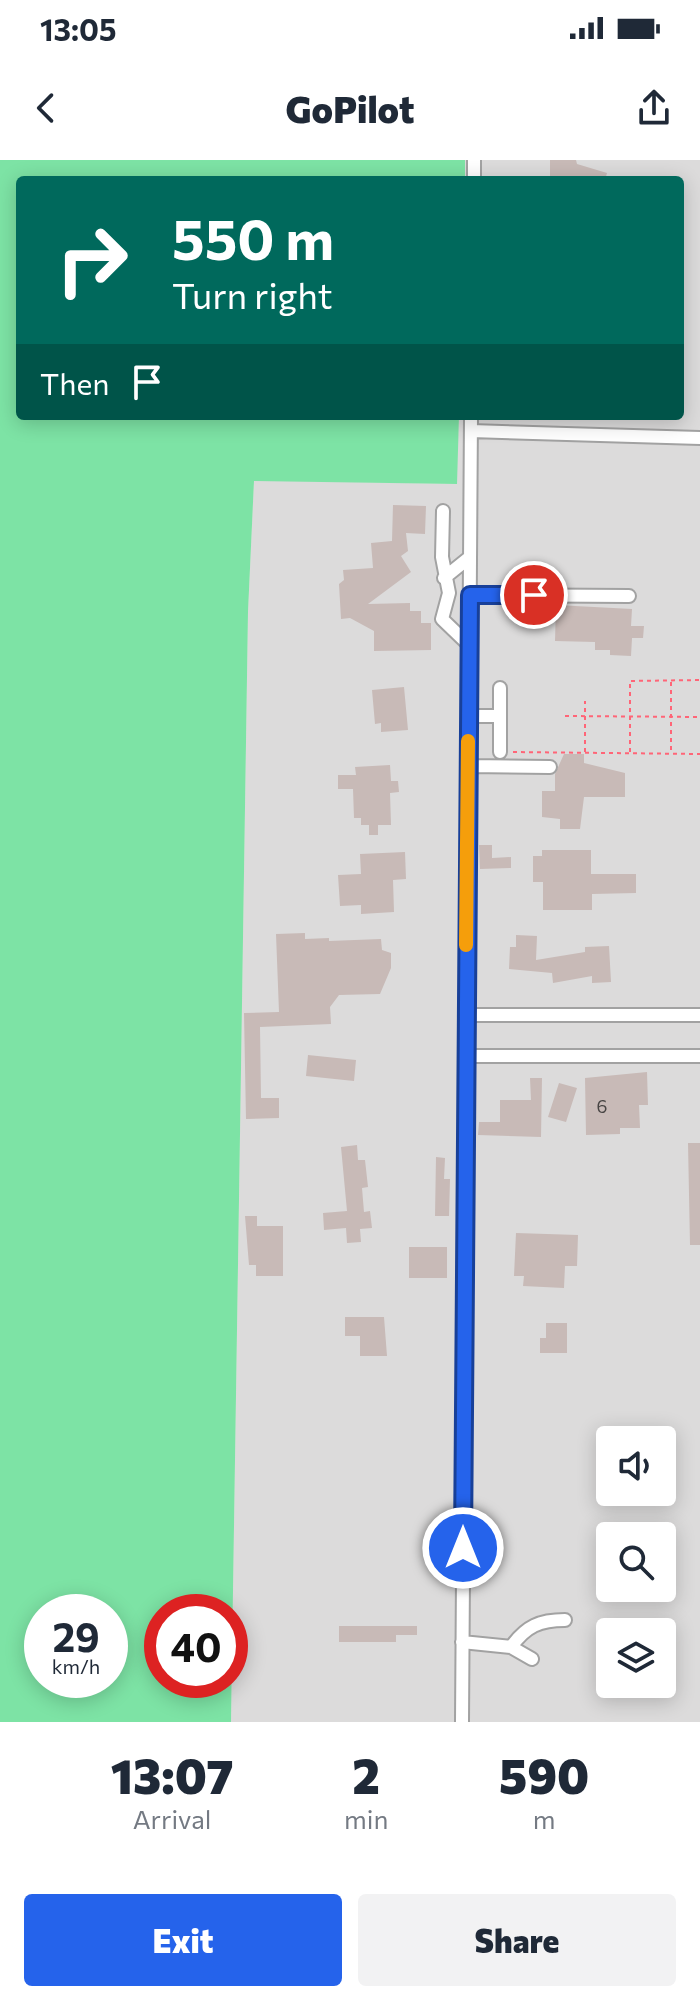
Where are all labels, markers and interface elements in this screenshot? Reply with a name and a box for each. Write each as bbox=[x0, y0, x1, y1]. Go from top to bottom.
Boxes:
text: 13:05 bbox=[40, 10, 116, 47]
icon: back bbox=[24, 86, 68, 130]
text: GoPilot bbox=[285, 86, 415, 130]
icon: share bbox=[632, 86, 676, 130]
text: 550 m bbox=[172, 203, 334, 272]
icon: right bbox=[40, 208, 144, 312]
text: Turn right bbox=[172, 272, 333, 316]
icon: arrive bbox=[125, 360, 169, 404]
text: Then bbox=[40, 364, 109, 401]
pin bbox=[500, 561, 568, 629]
icon: arrive bbox=[512, 573, 556, 617]
house number: 6 bbox=[597, 1095, 607, 1117]
map controls bbox=[596, 1426, 676, 1698]
button: sound bbox=[596, 1426, 676, 1506]
position arrow bbox=[421, 1506, 505, 1590]
button: search bbox=[596, 1522, 676, 1602]
speed limit sign: 40 bbox=[144, 1594, 248, 1698]
text: 29 bbox=[52, 1611, 100, 1660]
button: layers bbox=[596, 1618, 676, 1698]
text: km/h bbox=[52, 1654, 100, 1678]
text: 13:07 bbox=[111, 1745, 233, 1804]
text: 2 bbox=[352, 1745, 380, 1804]
text: 590 bbox=[499, 1745, 589, 1804]
text: Arrival bbox=[133, 1803, 211, 1834]
text: min bbox=[344, 1803, 388, 1834]
text: m bbox=[533, 1803, 555, 1834]
button: Exit bbox=[24, 1894, 342, 1986]
button: Share bbox=[358, 1894, 676, 1986]

